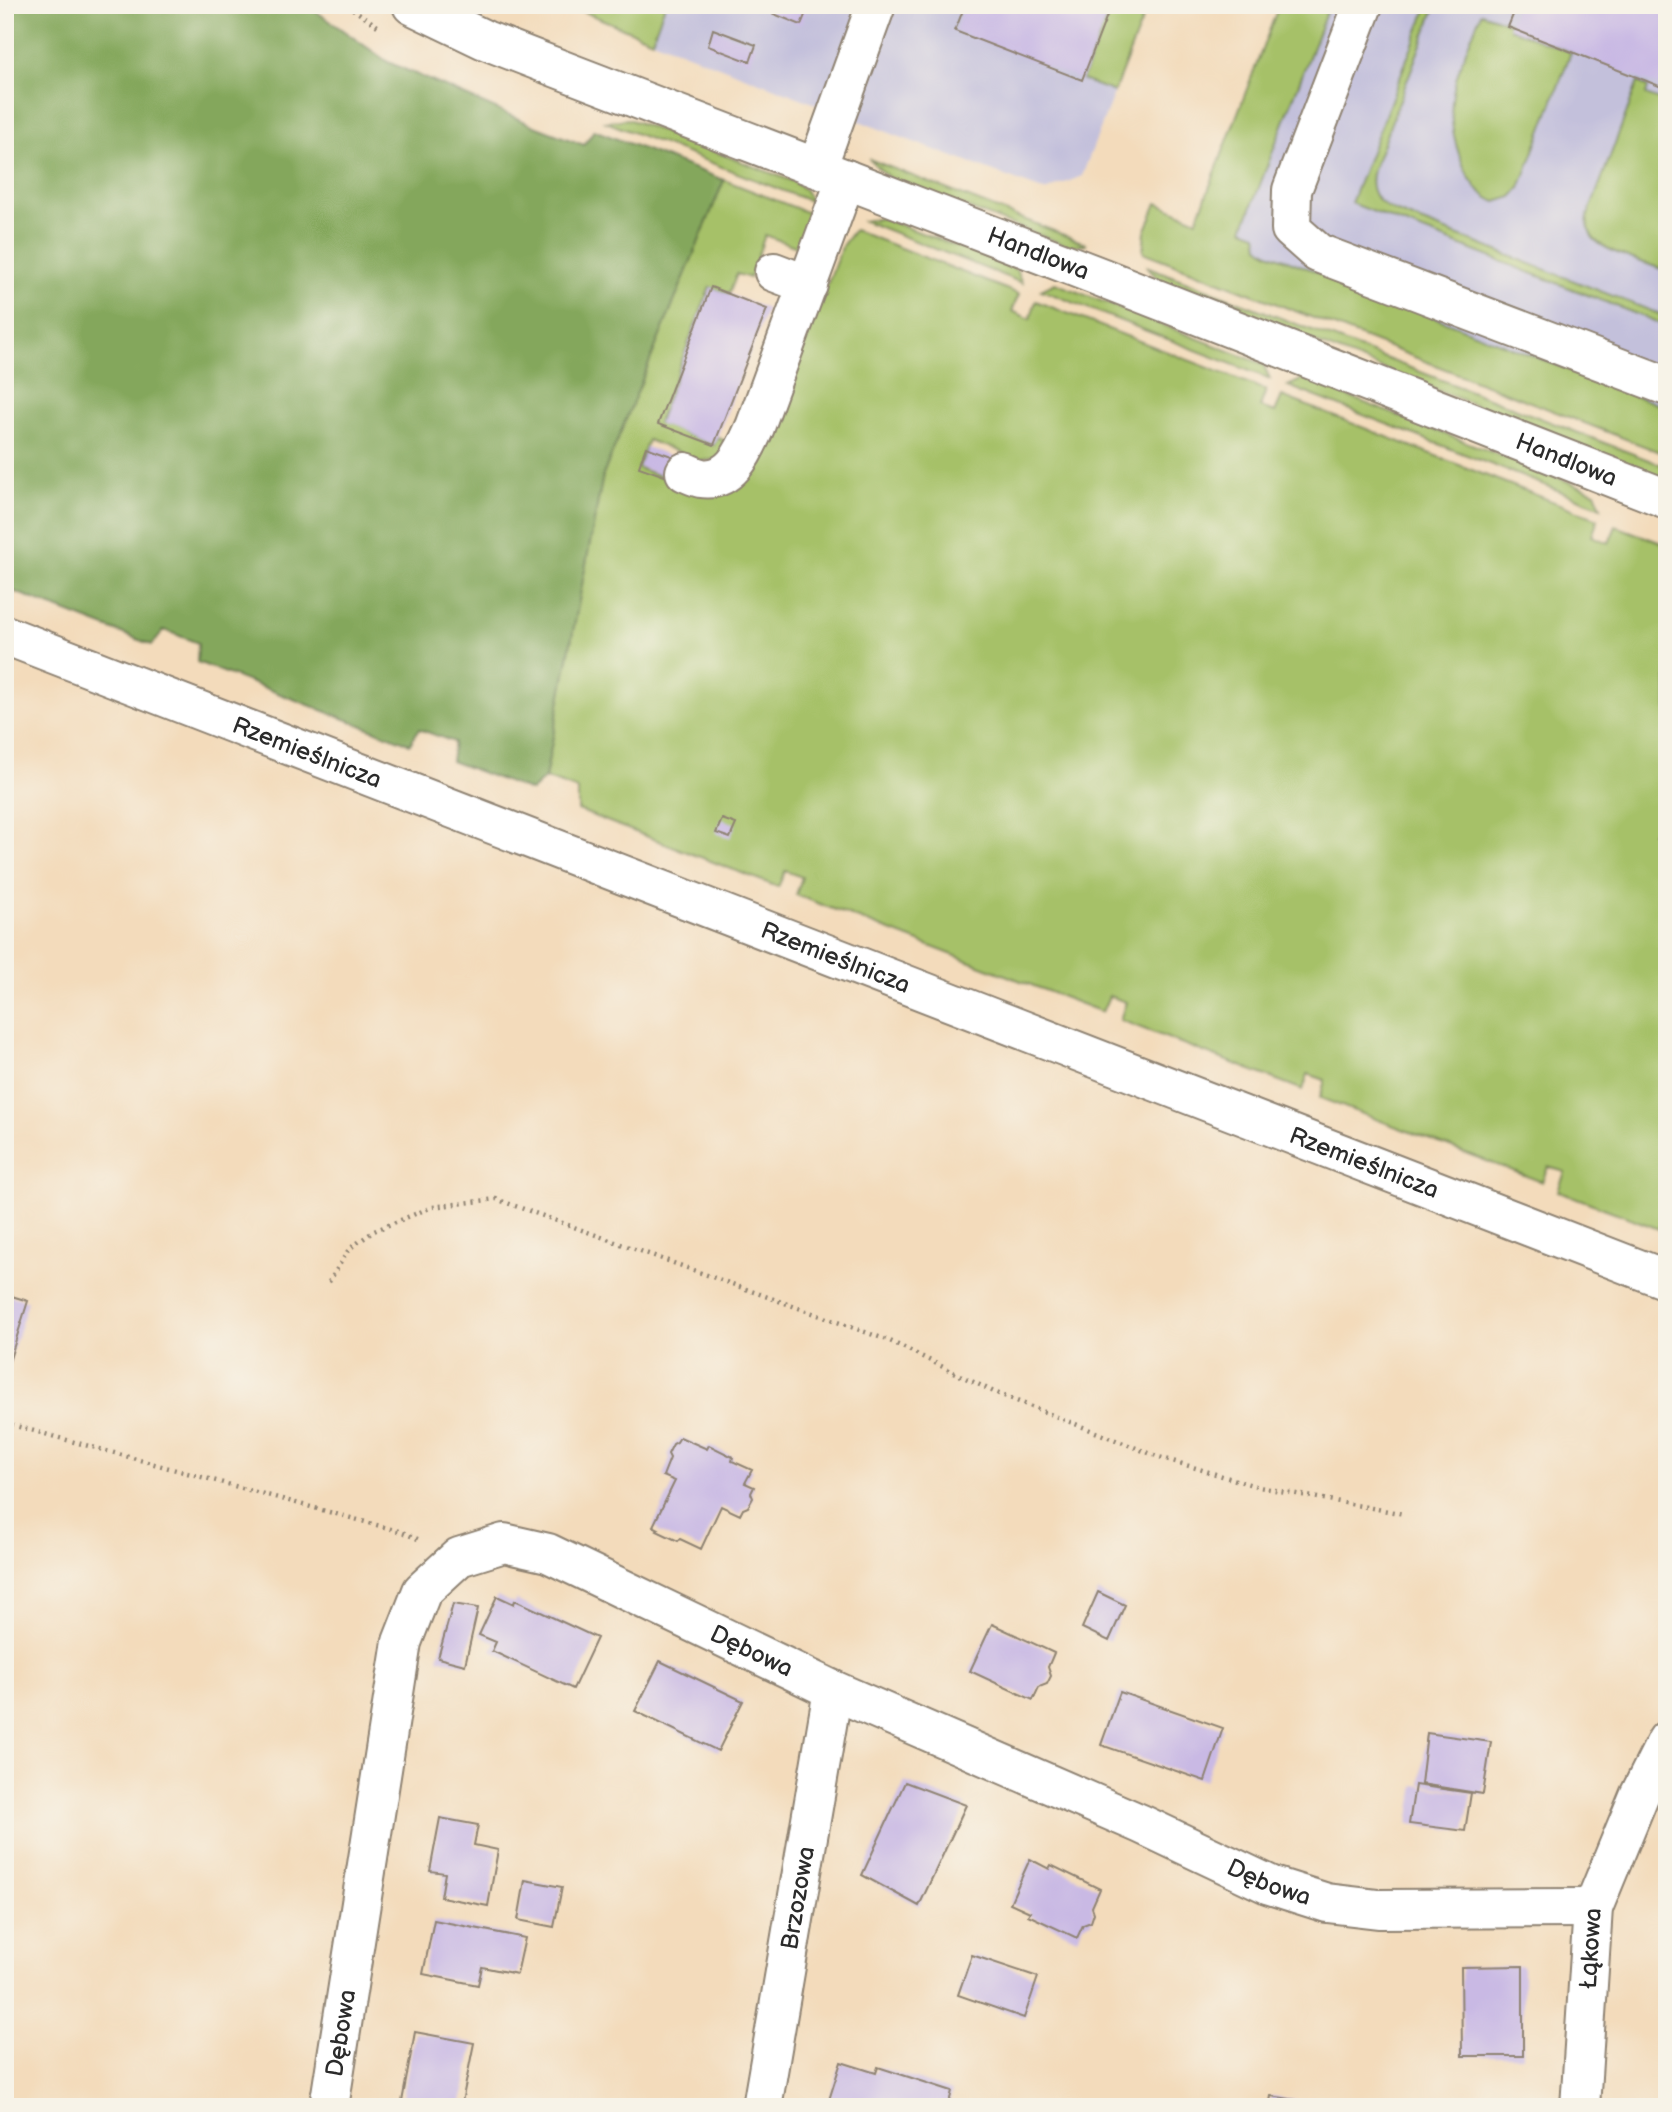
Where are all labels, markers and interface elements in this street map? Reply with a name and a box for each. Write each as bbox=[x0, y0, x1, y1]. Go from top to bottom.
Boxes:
street label: Handlowa bbox=[983, 220, 1093, 286]
street label: Handlowa bbox=[1512, 427, 1621, 493]
street label: Rzemieślnicza bbox=[228, 710, 386, 794]
street label: Rzemieślnicza bbox=[757, 915, 914, 999]
street label: Rzemieślnicza bbox=[1285, 1120, 1443, 1205]
street label: Dębowa bbox=[706, 1619, 798, 1683]
street label: Brzozowa bbox=[775, 1844, 821, 1952]
street label: Dębowa bbox=[1222, 1852, 1315, 1912]
street label: Łąkowa bbox=[1573, 1907, 1607, 1990]
street label: Dębowa bbox=[319, 1987, 362, 2079]

